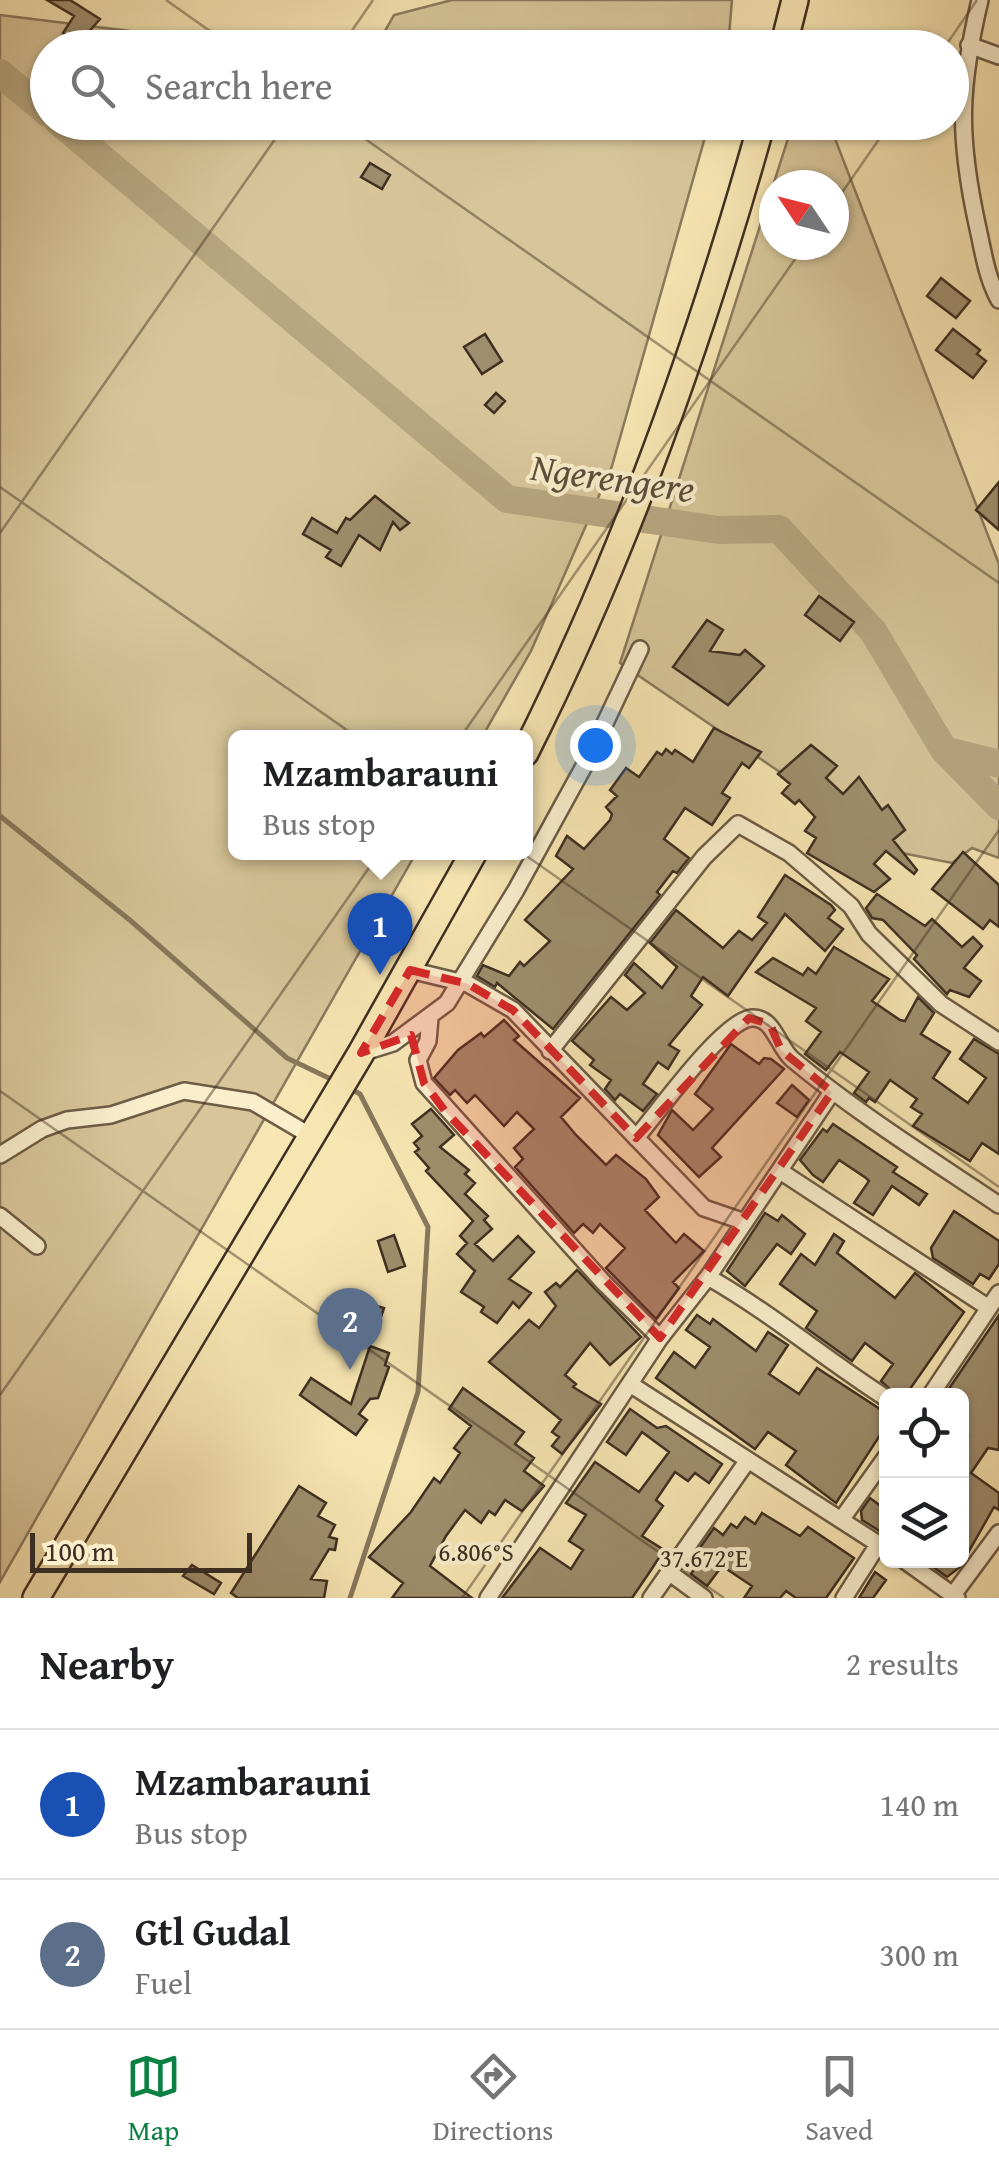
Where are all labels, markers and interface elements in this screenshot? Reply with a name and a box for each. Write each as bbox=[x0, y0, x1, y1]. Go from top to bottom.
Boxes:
search box bbox=[30, 30, 969, 140]
text: Search here bbox=[145, 57, 333, 113]
icon: search bbox=[65, 58, 120, 113]
north arrow bbox=[759, 170, 849, 260]
water label: Ngerengere bbox=[527, 438, 698, 516]
your location bbox=[570, 720, 621, 771]
popup bbox=[228, 730, 533, 860]
text: Mzambarauni bbox=[263, 744, 498, 800]
text: Bus stop bbox=[263, 800, 375, 847]
pin: 1 bbox=[348, 892, 412, 975]
pin: 2 bbox=[318, 1288, 382, 1370]
map controls bbox=[879, 1388, 969, 1568]
button: locate bbox=[879, 1388, 969, 1478]
button: layers bbox=[879, 1478, 969, 1568]
scale bar bbox=[30, 1528, 252, 1572]
text: 100 m bbox=[45, 1530, 114, 1571]
text: 6.806°S bbox=[438, 1534, 514, 1570]
text: 37.672°E bbox=[660, 1540, 748, 1576]
text: Nearby bbox=[40, 1633, 174, 1694]
text: 2 results bbox=[846, 1640, 959, 1687]
text: Mzambarauni bbox=[135, 1753, 371, 1809]
text: 1 bbox=[64, 1781, 81, 1828]
text: 140 m bbox=[880, 1781, 959, 1828]
text: Bus stop bbox=[135, 1809, 248, 1856]
text: Gtl Gudal bbox=[135, 1903, 291, 1959]
text: 2 bbox=[64, 1931, 81, 1978]
text: 300 m bbox=[880, 1931, 959, 1978]
text: Fuel bbox=[135, 1959, 192, 2006]
tab: Map bbox=[126, 2049, 181, 2150]
tab: Directions bbox=[433, 2049, 553, 2150]
tab: Saved bbox=[805, 2049, 873, 2150]

